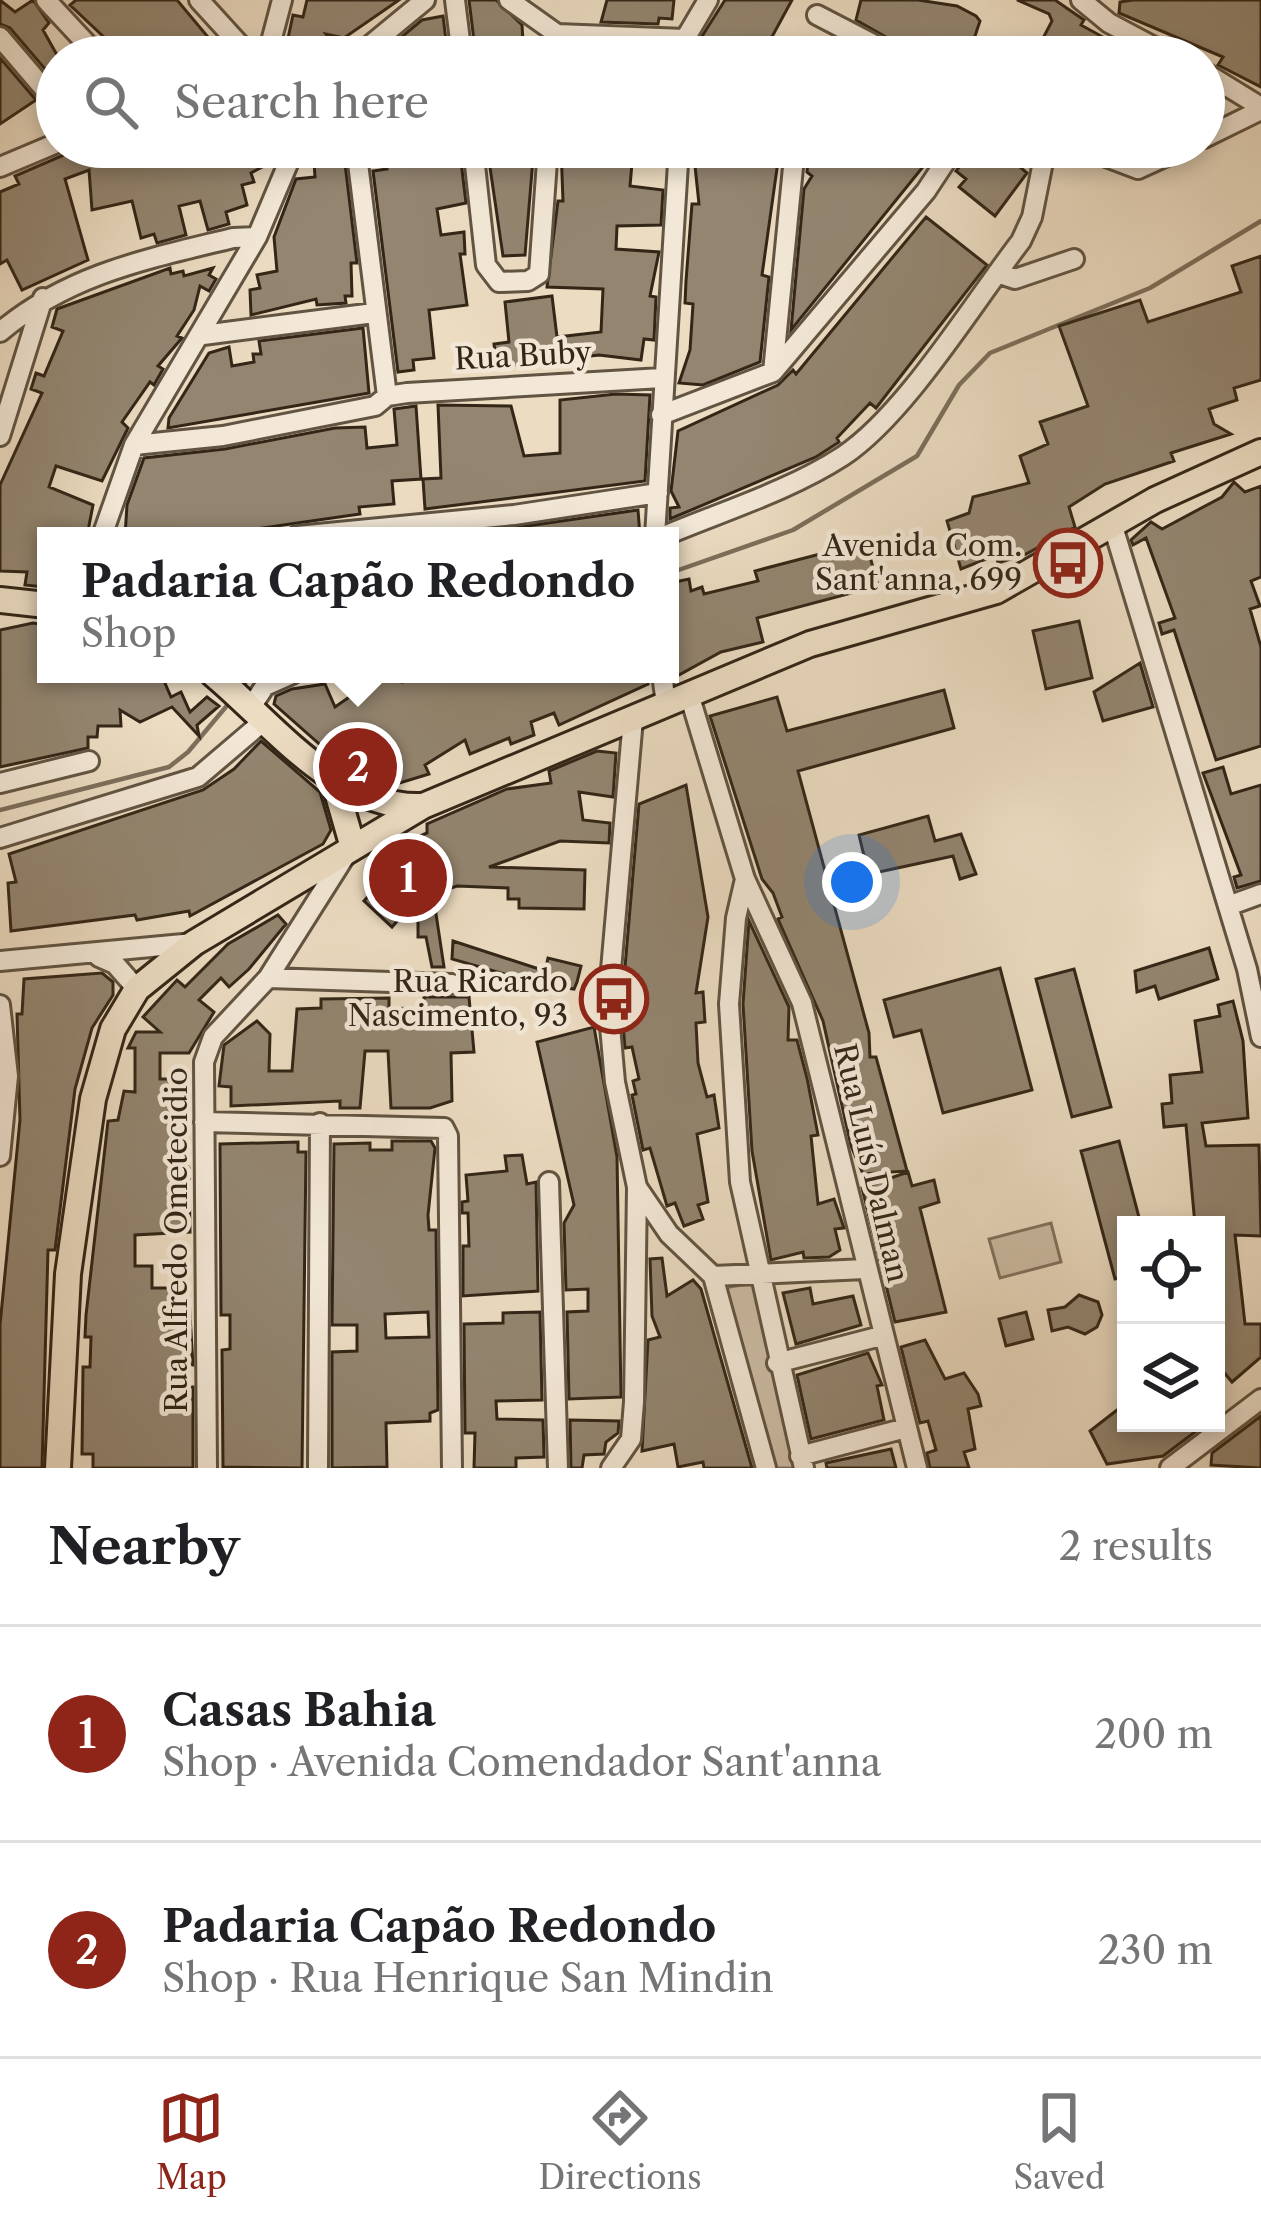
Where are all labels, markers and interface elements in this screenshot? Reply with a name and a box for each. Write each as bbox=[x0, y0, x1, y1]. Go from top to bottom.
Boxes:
search box bbox=[36, 36, 1225, 168]
icon: search bbox=[78, 69, 144, 135]
text: Search here bbox=[174, 74, 429, 130]
street label: Rua Buby bbox=[453, 333, 593, 378]
popup bbox=[37, 527, 679, 683]
place label: Avenida Com. Sant'anna, 699 bbox=[815, 527, 1022, 598]
bus stop icon: Avenida Com. Sant'anna, 699 bbox=[1033, 528, 1103, 598]
text: Padaria Capão Redondo bbox=[81, 553, 635, 609]
text: Shop bbox=[81, 609, 177, 657]
pin: 2 bbox=[319, 722, 397, 812]
pin: 1 bbox=[369, 833, 447, 923]
your location bbox=[822, 852, 882, 912]
place label: Rua Ricardo Nascimento, 93 bbox=[348, 963, 568, 1034]
bus stop icon: Rua Ricardo Nascimento, 93 bbox=[579, 964, 649, 1034]
street label: Rua Luís Dalman bbox=[826, 1040, 917, 1286]
street label: Rua Alfredo Ometecidio bbox=[158, 1067, 195, 1413]
map controls bbox=[1117, 1216, 1225, 1432]
button: locate bbox=[1117, 1216, 1225, 1324]
button: layers bbox=[1117, 1324, 1225, 1432]
text: Nearby bbox=[48, 1515, 240, 1577]
text: 2 results bbox=[1059, 1522, 1213, 1570]
text: Casas Bahia bbox=[162, 1682, 436, 1738]
text: 1 bbox=[78, 1710, 96, 1758]
text: 200 m bbox=[1094, 1710, 1213, 1758]
text: Shop · Avenida Comendador Sant'anna bbox=[162, 1738, 881, 1786]
text: Padaria Capão Redondo bbox=[162, 1898, 716, 1954]
text: 2 bbox=[75, 1926, 99, 1974]
text: 230 m bbox=[1098, 1926, 1213, 1974]
text: Shop · Rua Henrique San Mindin bbox=[162, 1954, 774, 2002]
tab: Map bbox=[156, 2085, 227, 2198]
tab: Directions bbox=[539, 2085, 702, 2198]
tab: Saved bbox=[1013, 2085, 1105, 2198]

